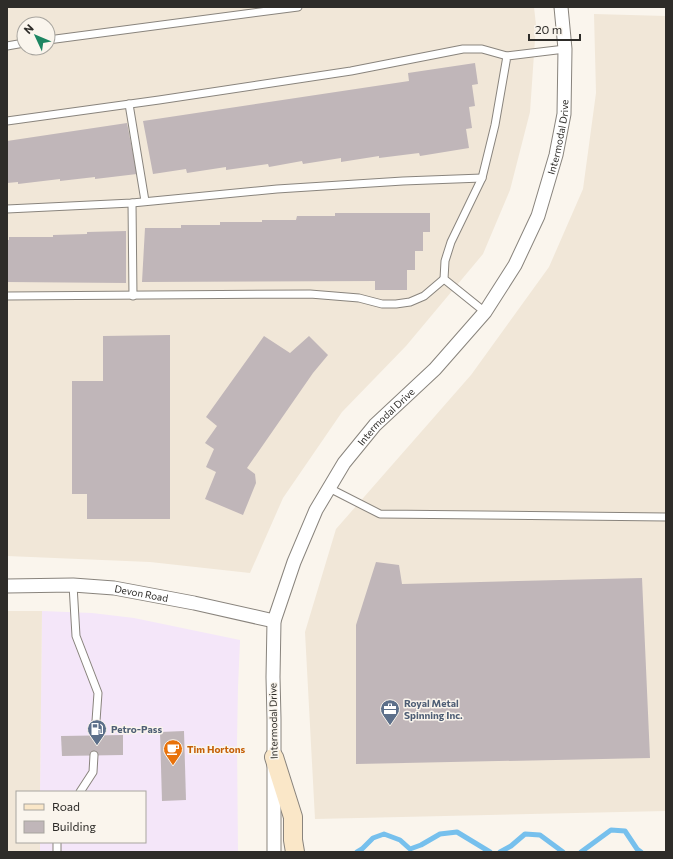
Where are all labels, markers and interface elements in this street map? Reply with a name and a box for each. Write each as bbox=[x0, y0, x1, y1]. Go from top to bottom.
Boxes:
north arrow bbox=[16, 16, 56, 56]
scale bar bbox=[529, 16, 580, 42]
text: N bbox=[21, 21, 36, 36]
text: 20 m bbox=[535, 22, 562, 36]
street label: Intermodal Drive bbox=[545, 99, 570, 176]
street label: Intermodal Drive bbox=[355, 385, 417, 448]
street label: Devon Road bbox=[114, 582, 170, 604]
street label: Intermodal Drive bbox=[266, 683, 280, 759]
place label: Royal Metal Spinning Inc. bbox=[404, 697, 463, 721]
office icon: Royal Metal Spinning Inc. bbox=[379, 698, 401, 726]
fuel station icon: Petro-Pass bbox=[86, 718, 108, 746]
place label: Petro-Pass bbox=[111, 723, 162, 735]
cafe icon: Tim Hortons bbox=[162, 738, 184, 766]
place label: Tim Hortons bbox=[187, 743, 245, 755]
legend bbox=[16, 791, 146, 843]
text: Road bbox=[52, 799, 80, 813]
text: Building bbox=[52, 819, 96, 833]

